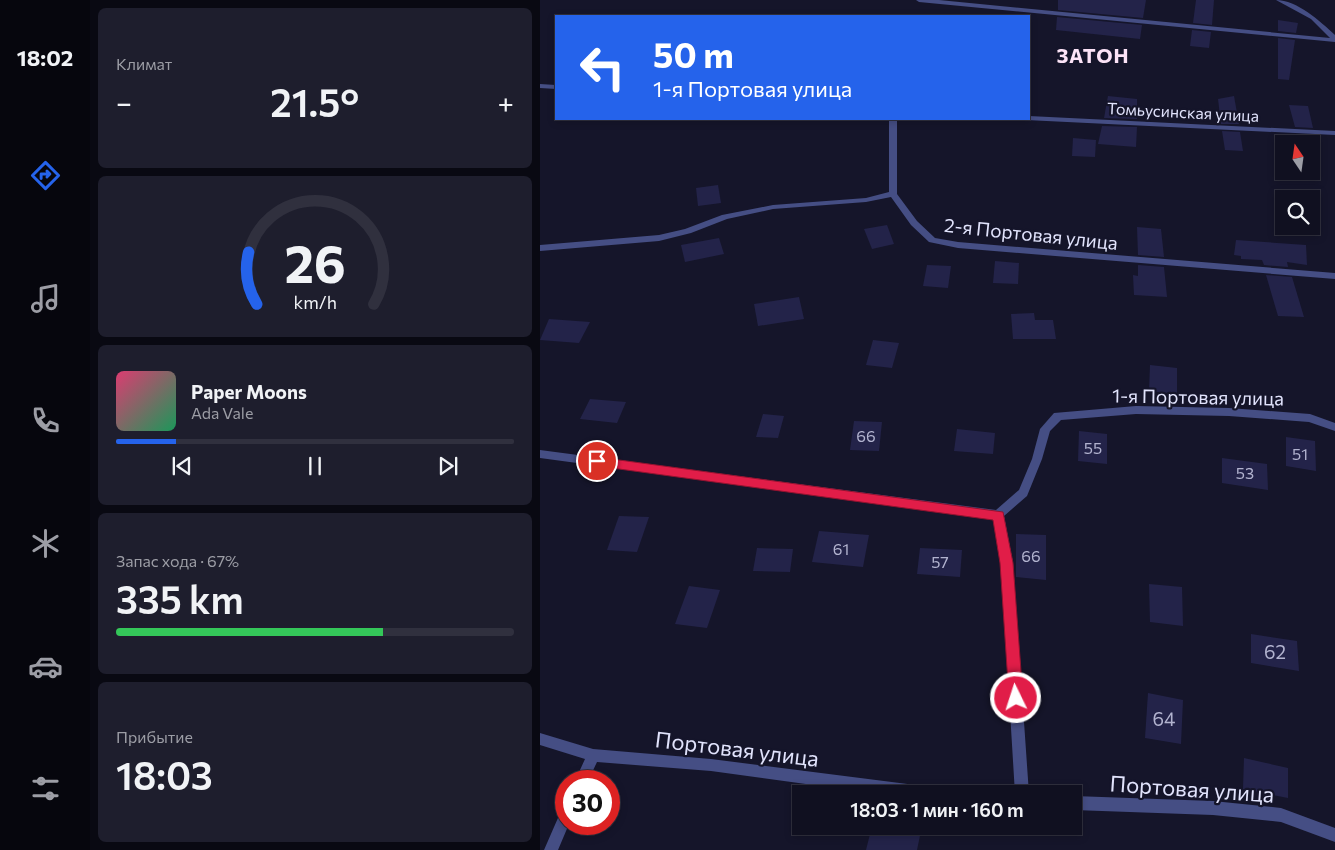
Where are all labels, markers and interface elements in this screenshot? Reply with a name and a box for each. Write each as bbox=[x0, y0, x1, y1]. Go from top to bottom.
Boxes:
text: 50 m bbox=[653, 32, 734, 75]
icon: left bbox=[570, 35, 635, 100]
district label: ЗАТОН bbox=[1056, 43, 1130, 67]
text: 18:02 bbox=[17, 44, 73, 71]
text: Климат bbox=[116, 54, 172, 73]
text: 1-я Портовая улица bbox=[653, 75, 852, 102]
text: 21.5° bbox=[270, 78, 359, 125]
text: − bbox=[116, 85, 132, 119]
text: + bbox=[498, 85, 514, 119]
street label: Томьусинская улица bbox=[1107, 98, 1260, 125]
north arrow bbox=[1275, 135, 1320, 180]
map controls bbox=[1275, 135, 1320, 235]
icon: directions bbox=[28, 158, 63, 193]
button: search bbox=[1275, 190, 1320, 235]
street label: 2-я Портовая улица bbox=[943, 213, 1119, 254]
text: 26 bbox=[284, 230, 346, 294]
icon: music bbox=[28, 281, 63, 316]
text: km/h bbox=[293, 291, 337, 313]
text: Paper Moons bbox=[191, 380, 307, 403]
street label: 1-я Портовая улица bbox=[1112, 384, 1284, 409]
icon: phone bbox=[28, 403, 63, 438]
text: Ada Vale bbox=[191, 403, 253, 422]
house number: 66 bbox=[856, 426, 876, 445]
house number: 55 bbox=[1084, 438, 1102, 457]
pin bbox=[576, 440, 618, 482]
house number: 51 bbox=[1292, 444, 1308, 463]
icon: arrive bbox=[583, 447, 611, 475]
icon: previous bbox=[168, 452, 196, 480]
icon: pause bbox=[301, 452, 329, 480]
icon: next bbox=[434, 452, 462, 480]
house number: 53 bbox=[1236, 463, 1254, 482]
icon: climate bbox=[28, 526, 63, 561]
house number: 61 bbox=[833, 539, 849, 558]
house number: 66 bbox=[1021, 546, 1041, 565]
text: Запас хода · 67% bbox=[116, 551, 239, 570]
house number: 57 bbox=[931, 552, 949, 571]
text: 335 km bbox=[116, 575, 244, 622]
house number: 62 bbox=[1264, 640, 1286, 663]
icon: car bbox=[28, 649, 63, 684]
position arrow bbox=[989, 671, 1041, 723]
house number: 64 bbox=[1153, 707, 1175, 730]
street label: Портовая улица bbox=[654, 725, 820, 772]
text: Прибытие bbox=[116, 727, 193, 746]
text: 18:03 bbox=[116, 751, 213, 798]
street label: Портовая улица bbox=[1109, 769, 1275, 808]
speed limit sign: 30 bbox=[555, 770, 620, 835]
icon: filters bbox=[28, 771, 63, 806]
text: 18:03 · 1 мин · 160 m bbox=[850, 798, 1024, 821]

